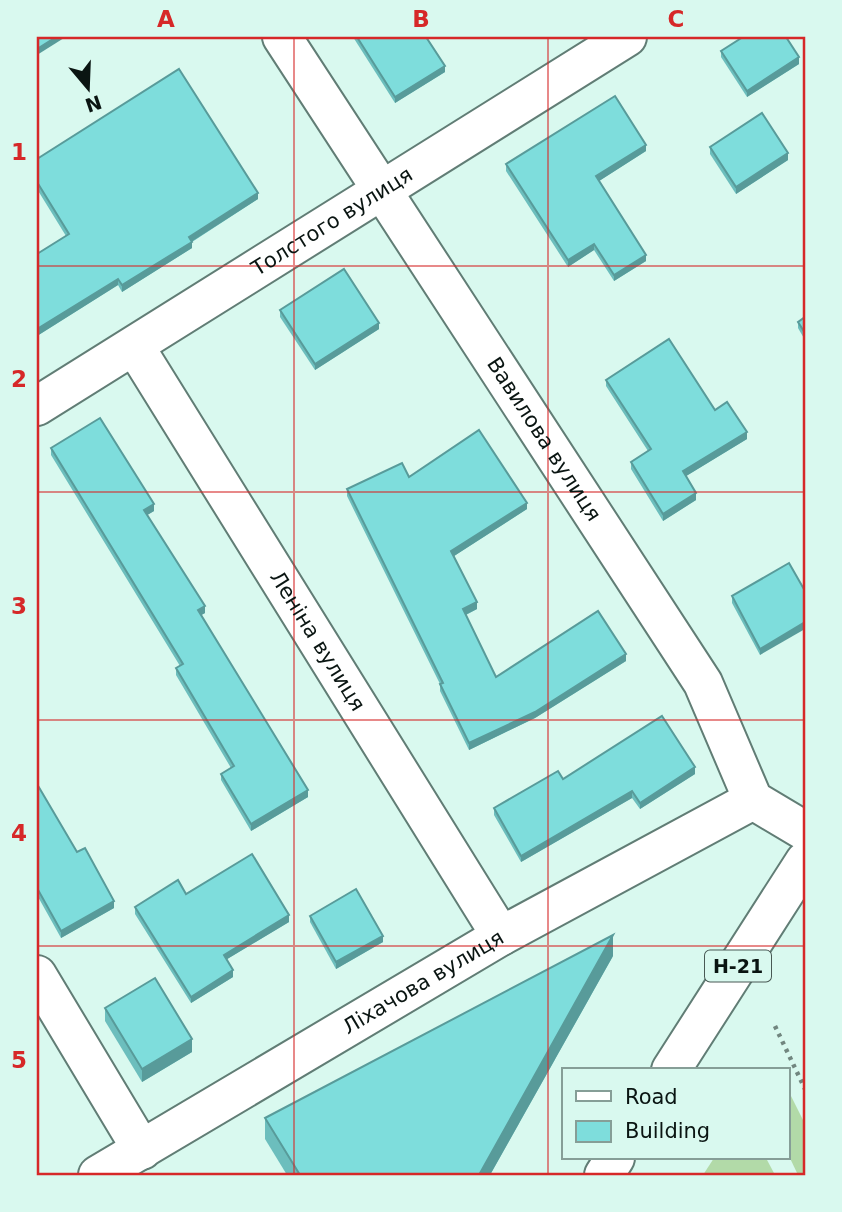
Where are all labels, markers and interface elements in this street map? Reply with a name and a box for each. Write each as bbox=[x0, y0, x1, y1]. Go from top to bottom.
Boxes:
text: A bbox=[157, 6, 175, 32]
text: B bbox=[412, 6, 430, 32]
text: C bbox=[668, 6, 684, 32]
north arrow bbox=[52, 52, 122, 122]
text: N bbox=[82, 91, 105, 117]
text: 1 bbox=[11, 139, 27, 165]
street label: Толстого вулиця bbox=[246, 162, 417, 281]
street label: Вавилова вулиця bbox=[482, 353, 606, 525]
text: 2 bbox=[11, 366, 27, 392]
street label: Леніна вулиця bbox=[265, 566, 370, 715]
text: 3 bbox=[11, 593, 27, 619]
text: 4 bbox=[11, 820, 27, 846]
street label: Ліхачова вулиця bbox=[338, 925, 508, 1039]
road number: Н-21 bbox=[705, 950, 771, 982]
text: 5 bbox=[11, 1047, 27, 1073]
legend bbox=[562, 1068, 790, 1160]
text: Road bbox=[625, 1085, 678, 1109]
text: Building bbox=[625, 1119, 710, 1143]

